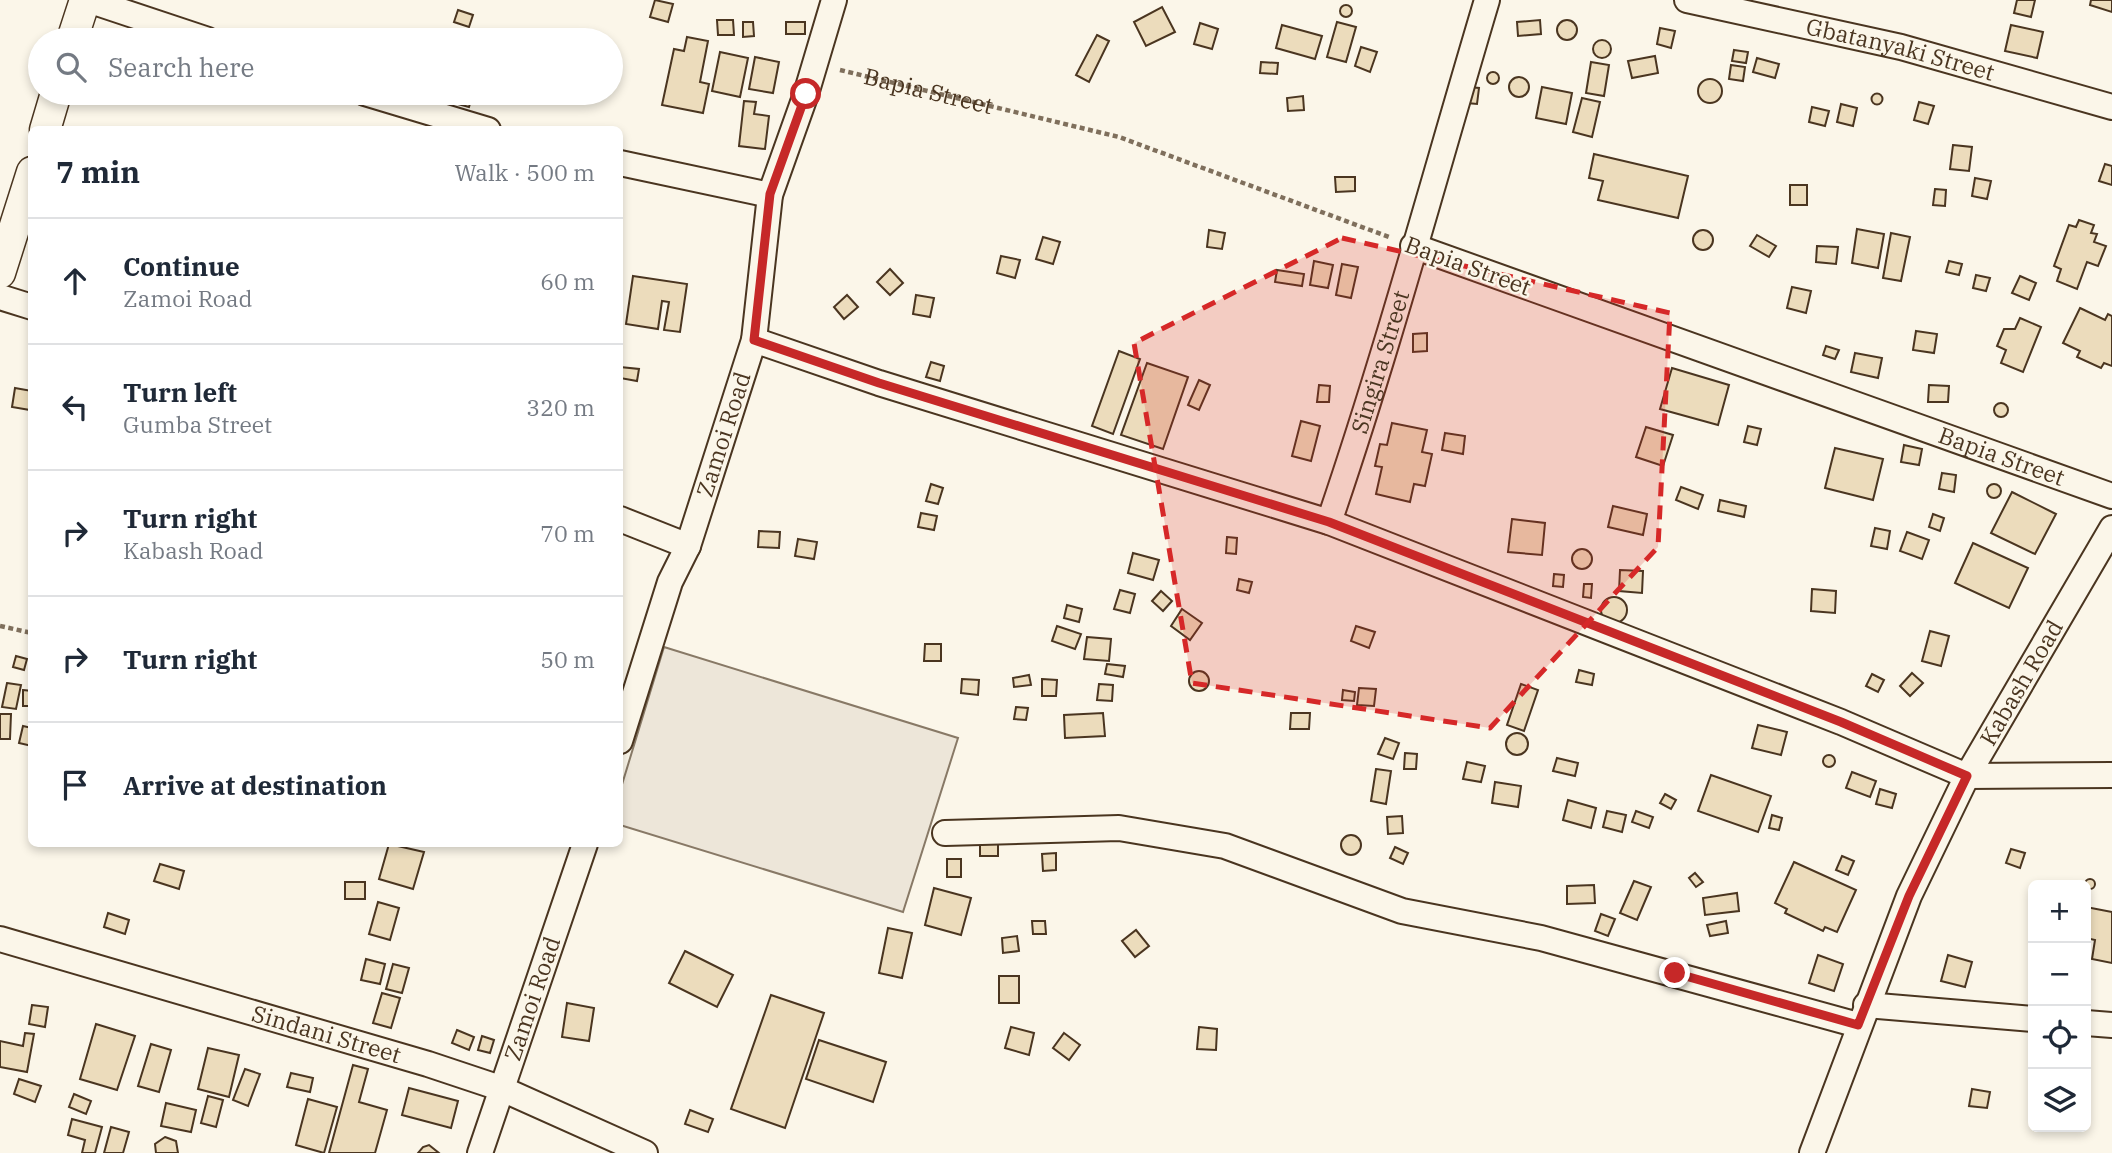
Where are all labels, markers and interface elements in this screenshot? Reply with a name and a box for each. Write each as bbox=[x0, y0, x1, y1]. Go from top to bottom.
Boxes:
street label: Gbatanyaki Street bbox=[1804, 11, 1998, 87]
search box bbox=[28, 28, 623, 105]
icon: search bbox=[52, 48, 90, 86]
text: Search here bbox=[108, 50, 254, 84]
street label: Bapia Street bbox=[861, 60, 996, 120]
route start bbox=[790, 78, 821, 109]
text: 7 min bbox=[56, 152, 140, 191]
text: Walk · 500 m bbox=[454, 157, 595, 187]
street label: Bapia Street bbox=[1401, 228, 1535, 302]
text: Continue bbox=[123, 249, 240, 283]
icon: ahead bbox=[56, 262, 94, 300]
text: 60 m bbox=[540, 266, 595, 296]
text: Zamoi Road bbox=[123, 283, 253, 313]
street label: Singira Street bbox=[1343, 287, 1415, 437]
street label: Zamoi Road bbox=[689, 368, 757, 500]
text: Turn left bbox=[123, 375, 237, 409]
icon: left bbox=[56, 388, 94, 426]
text: 320 m bbox=[526, 392, 595, 422]
text: Gumba Street bbox=[123, 409, 272, 439]
street label: Bapia Street bbox=[1935, 419, 2069, 492]
text: Turn right bbox=[123, 501, 257, 535]
icon: right bbox=[56, 514, 94, 552]
text: 70 m bbox=[540, 518, 595, 548]
text: Kabash Road bbox=[123, 535, 264, 565]
street label: Kabash Road bbox=[1972, 614, 2069, 751]
icon: right bbox=[56, 640, 94, 678]
text: Turn right bbox=[123, 642, 257, 676]
text: 50 m bbox=[540, 644, 595, 674]
icon: arrive bbox=[56, 766, 94, 804]
text: Arrive at destination bbox=[123, 768, 387, 802]
map controls bbox=[2028, 880, 2091, 1132]
button: + bbox=[2028, 880, 2091, 943]
street label: Zamoi Road bbox=[496, 932, 567, 1065]
button: − bbox=[2028, 943, 2091, 1006]
route end bbox=[1659, 957, 1690, 988]
street label: Sindani Street bbox=[249, 997, 405, 1069]
button: locate bbox=[2028, 1006, 2091, 1069]
button: layers bbox=[2028, 1069, 2091, 1132]

